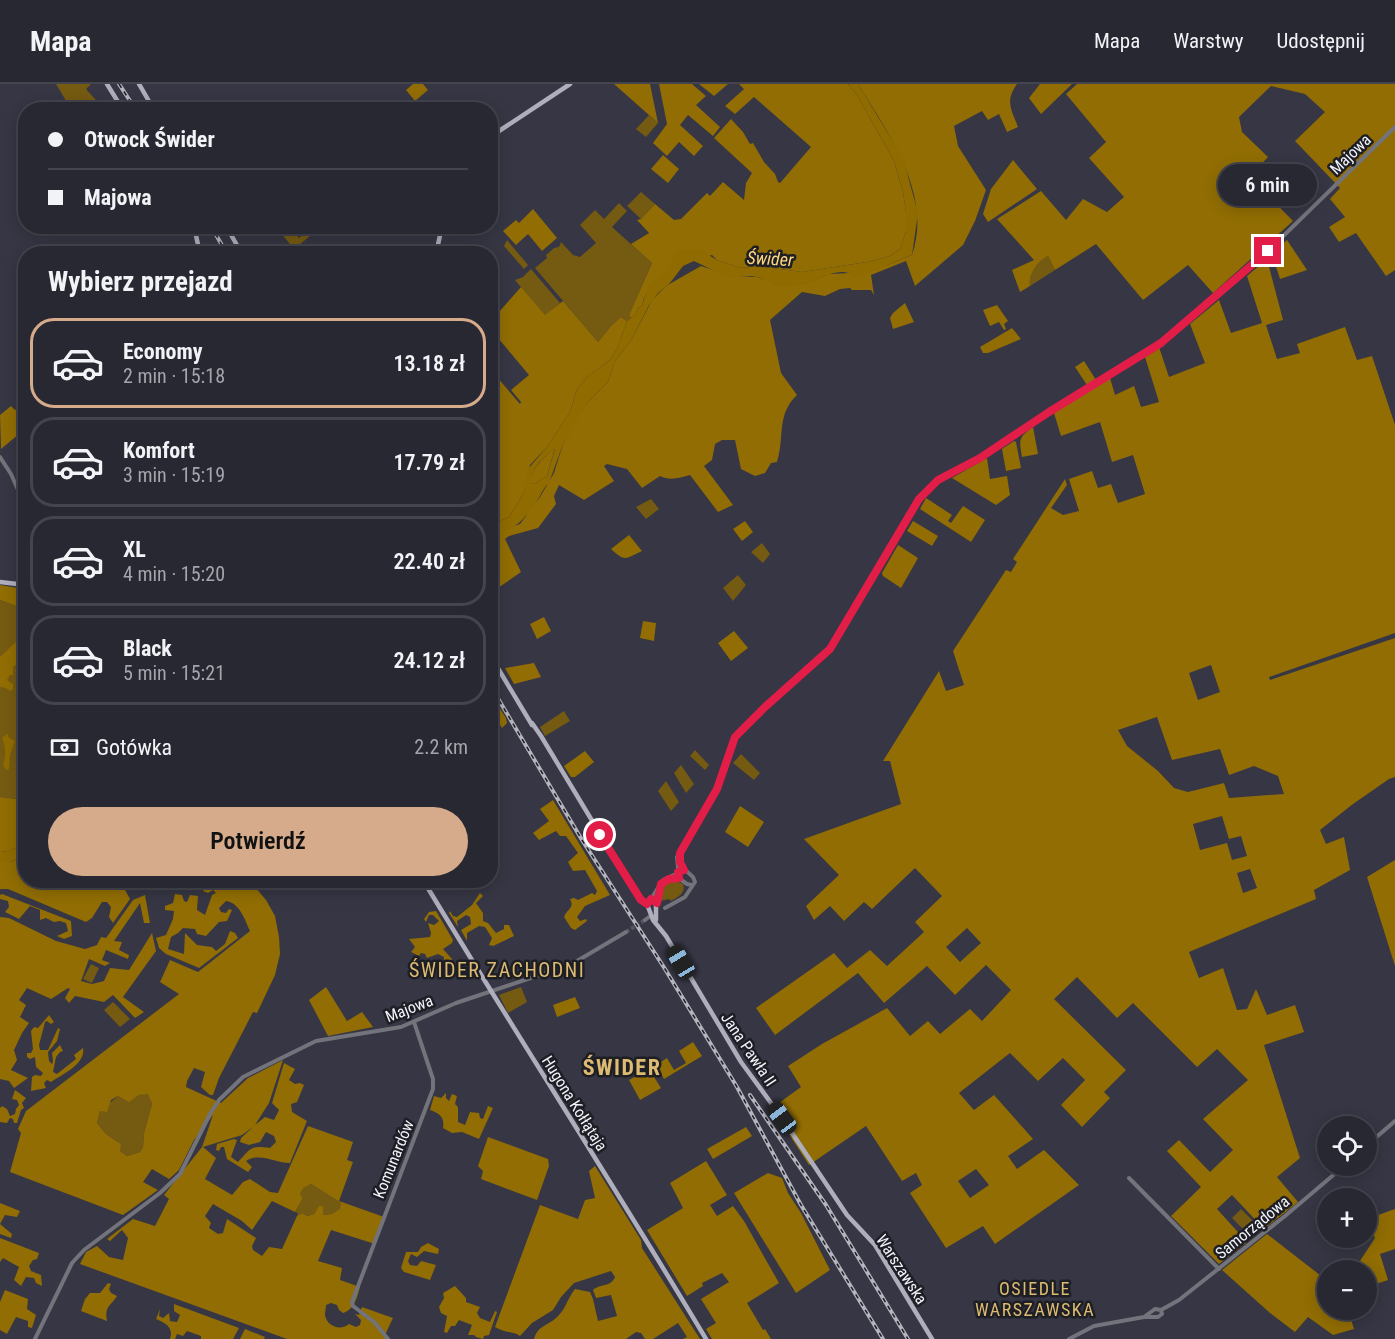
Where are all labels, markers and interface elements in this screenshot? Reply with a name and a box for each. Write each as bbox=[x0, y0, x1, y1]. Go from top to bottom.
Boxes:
text: Mapa bbox=[30, 25, 91, 58]
text: Mapa bbox=[1094, 29, 1140, 53]
text: Warstwy bbox=[1173, 29, 1244, 53]
text: Udostępnij bbox=[1277, 29, 1365, 53]
text: Otwock Świder bbox=[84, 127, 215, 152]
street label: Majowa bbox=[1326, 130, 1375, 178]
callout: 6 min bbox=[1218, 164, 1318, 206]
text: 6 min bbox=[1245, 173, 1290, 197]
text: Majowa bbox=[84, 185, 152, 210]
route end bbox=[1254, 237, 1281, 264]
water label: Świder bbox=[746, 247, 795, 270]
text: Wybierz przejazd bbox=[48, 266, 233, 298]
icon: car bbox=[51, 336, 105, 390]
text: Economy bbox=[123, 339, 203, 364]
text: 13.18 zł bbox=[393, 351, 465, 376]
text: 2 min · 15:18 bbox=[123, 364, 225, 388]
icon: car bbox=[51, 435, 105, 489]
text: Komfort bbox=[123, 438, 195, 463]
text: 17.79 zł bbox=[393, 450, 465, 475]
text: 3 min · 15:19 bbox=[123, 463, 225, 487]
icon: car bbox=[51, 534, 105, 588]
text: XL bbox=[123, 537, 146, 562]
text: 22.40 zł bbox=[393, 549, 465, 574]
text: 4 min · 15:20 bbox=[123, 562, 225, 586]
icon: car bbox=[51, 633, 105, 687]
text: Black bbox=[123, 636, 172, 661]
text: 24.12 zł bbox=[393, 648, 465, 673]
text: 5 min · 15:21 bbox=[123, 661, 225, 685]
icon: cash bbox=[48, 731, 81, 764]
text: Gotówka bbox=[96, 735, 172, 760]
text: 2.2 km bbox=[414, 735, 468, 759]
button: Potwierdź bbox=[48, 807, 468, 876]
route start bbox=[586, 821, 613, 848]
car bbox=[664, 942, 698, 982]
district label: ŚWIDER ZACHODNI bbox=[409, 958, 585, 982]
street label: Majowa bbox=[383, 991, 436, 1026]
street label: Jana Pawła II bbox=[717, 1009, 780, 1090]
street label: Hugona Kołłątaja bbox=[538, 1052, 611, 1154]
district label: ŚWIDER bbox=[583, 1054, 661, 1080]
car bbox=[764, 1098, 800, 1138]
map controls bbox=[1317, 1116, 1377, 1320]
button: locate bbox=[1317, 1116, 1377, 1176]
street label: Komunardów bbox=[369, 1117, 418, 1201]
button: + bbox=[1317, 1188, 1377, 1248]
street label: Samorządowa bbox=[1212, 1192, 1293, 1263]
street label: Warszawska bbox=[872, 1231, 931, 1308]
button: − bbox=[1317, 1260, 1377, 1320]
district label: OSIEDLE WARSZAWSKA bbox=[975, 1278, 1095, 1320]

